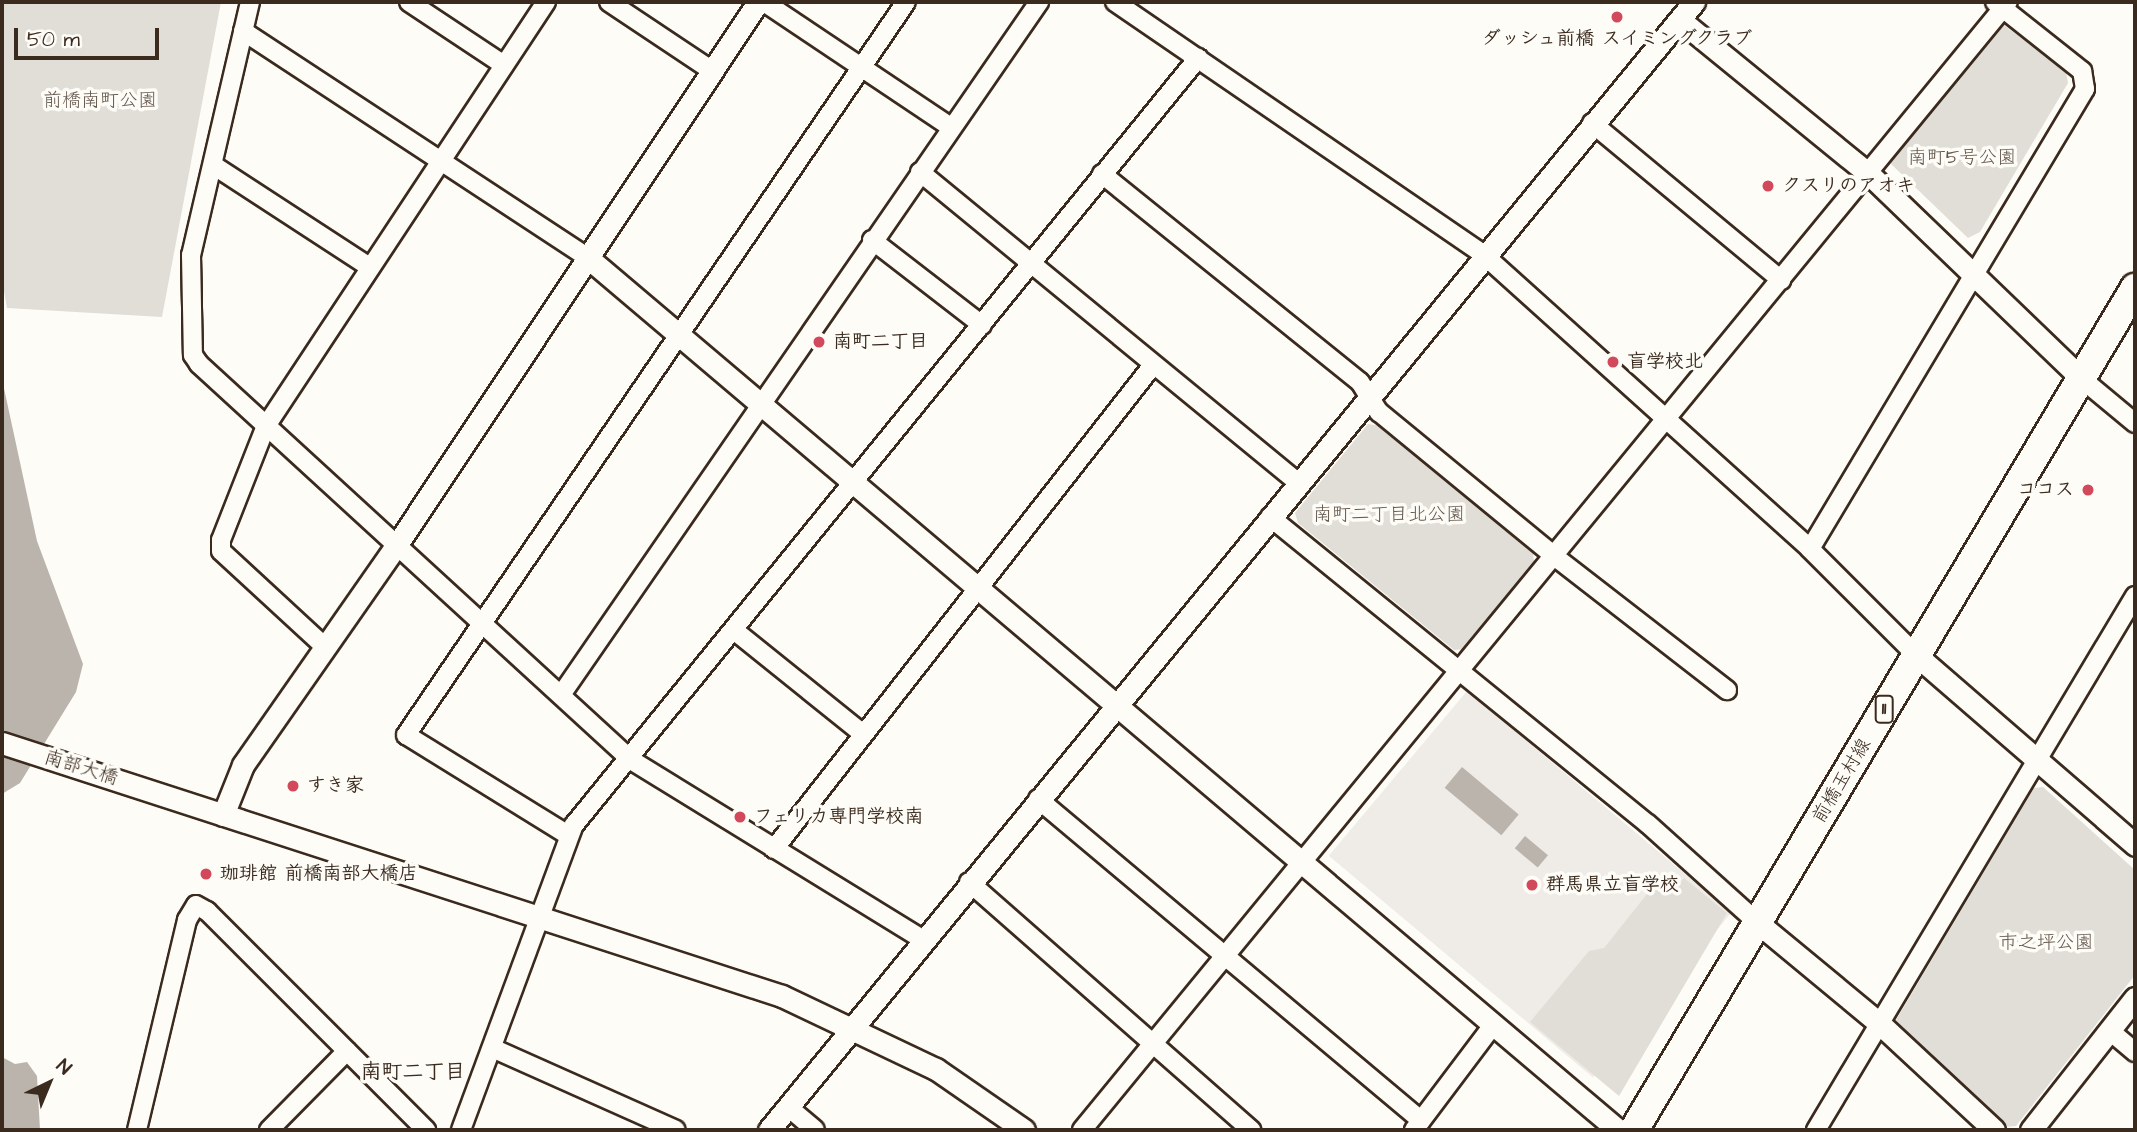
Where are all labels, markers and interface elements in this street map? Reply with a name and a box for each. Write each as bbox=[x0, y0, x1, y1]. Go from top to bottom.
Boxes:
marker: ダッシュ前橋 スイミングクラブ bbox=[1609, 9, 1625, 25]
scale bar bbox=[18, 14, 163, 58]
text: 50 m bbox=[27, 25, 80, 54]
place label: ダッシュ前橋 スイミングクラブ bbox=[1480, 28, 1754, 50]
park label: 前橋南町公園 bbox=[43, 90, 157, 112]
park label: 南町5号公園 bbox=[1908, 147, 2016, 169]
place label: クスリのアオキ bbox=[1782, 175, 1915, 197]
marker: クスリのアオキ bbox=[1760, 178, 1776, 194]
place label: 南町二丁目 bbox=[833, 331, 928, 353]
marker: 南町二丁目 bbox=[811, 334, 827, 350]
place label: 盲学校北 bbox=[1627, 351, 1703, 373]
marker: 盲学校北 bbox=[1605, 354, 1621, 370]
place label: ココス bbox=[2017, 479, 2074, 501]
marker: ココス bbox=[2080, 482, 2096, 498]
park label: 南町二丁目北公園 bbox=[1313, 504, 1465, 526]
road number: 11 bbox=[1874, 694, 1895, 724]
street label: 前橋玉村線 bbox=[1808, 734, 1876, 828]
street label: 南部大橋 bbox=[41, 746, 121, 790]
place label: すき家 bbox=[307, 775, 364, 797]
marker: すき家 bbox=[285, 778, 301, 794]
place label: フェリカ専門学校南 bbox=[754, 806, 925, 828]
marker: フェリカ専門学校南 bbox=[732, 809, 748, 825]
place label: 珈琲館 前橋南部大橋店 bbox=[220, 863, 418, 885]
marker: 珈琲館 前橋南部大橋店 bbox=[198, 866, 214, 882]
place label: 群馬県立盲学校 bbox=[1546, 874, 1679, 896]
marker: 群馬県立盲学校 bbox=[1524, 877, 1540, 893]
park label: 市之坪公園 bbox=[1999, 932, 2093, 954]
north arrow bbox=[14, 1048, 84, 1118]
text: N bbox=[50, 1053, 77, 1081]
district label: 南町二丁目 bbox=[361, 1059, 465, 1085]

